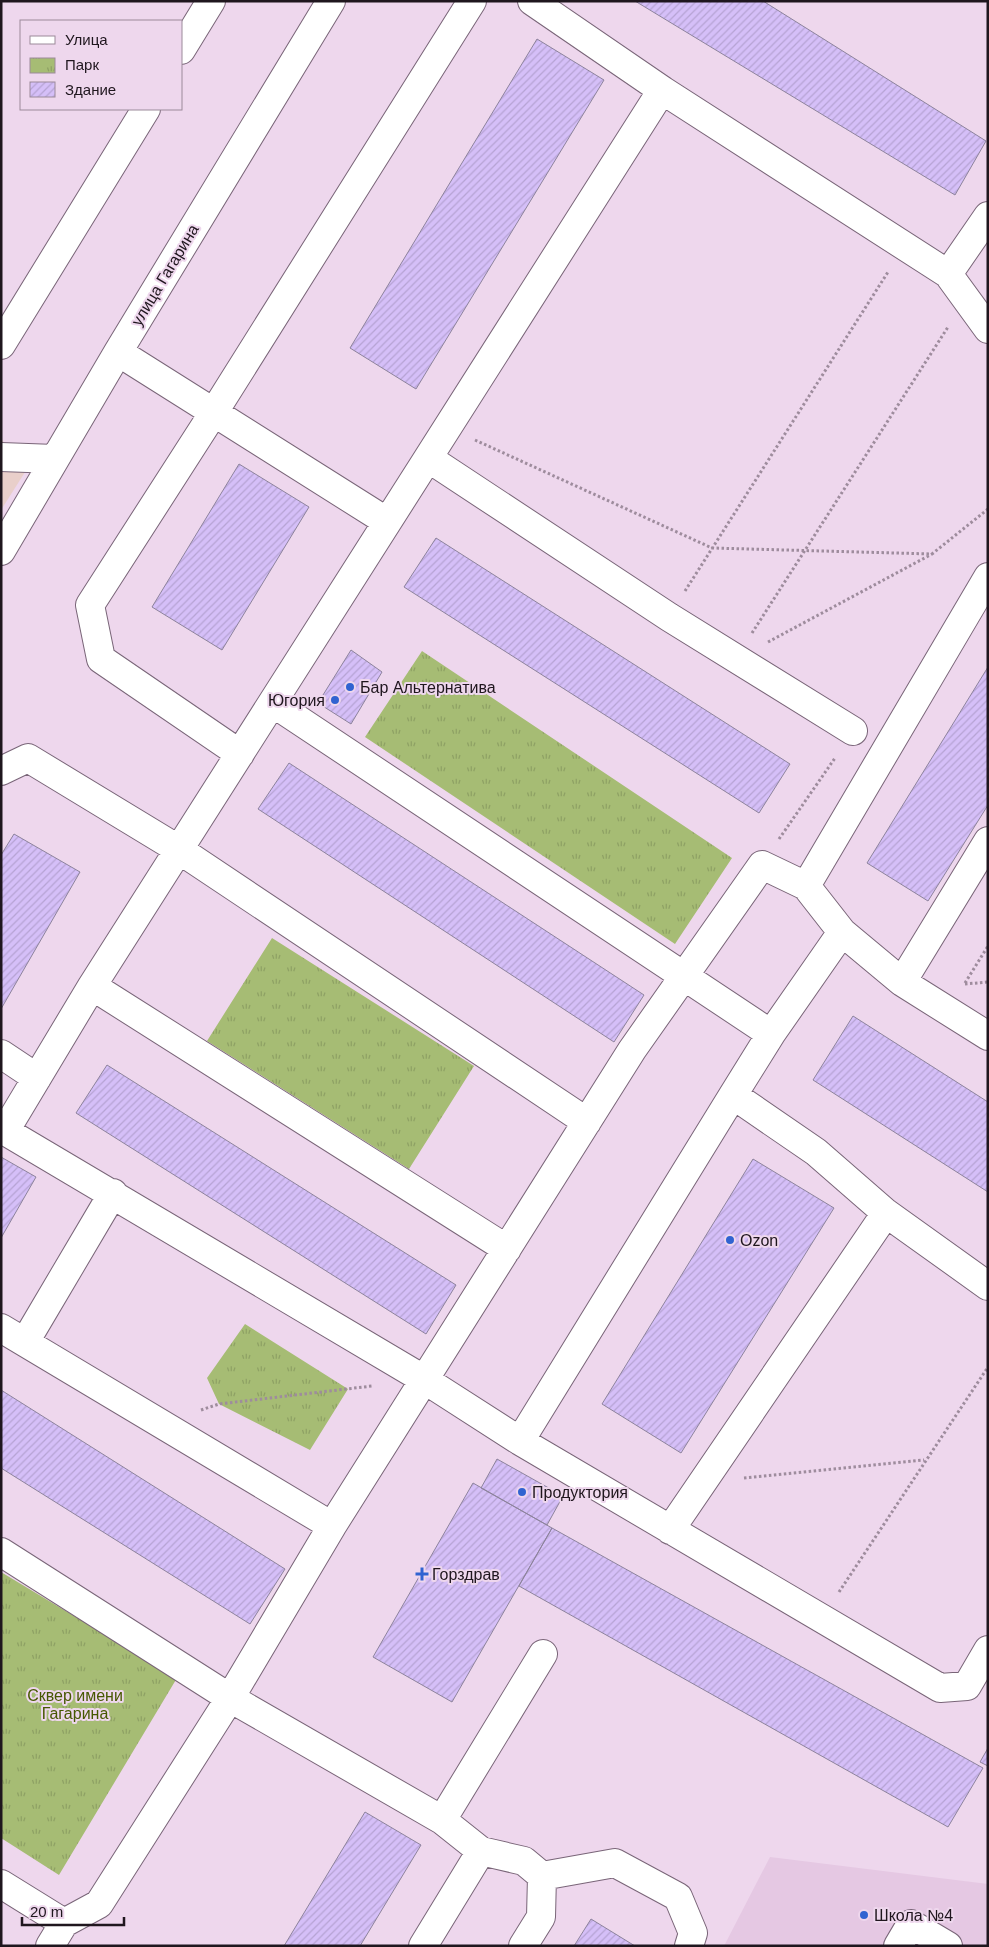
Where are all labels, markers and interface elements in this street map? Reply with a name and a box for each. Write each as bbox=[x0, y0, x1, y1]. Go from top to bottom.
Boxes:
legend bbox=[20, 20, 182, 110]
text: Улица bbox=[65, 31, 108, 48]
text: Парк bbox=[65, 56, 99, 73]
text: Здание bbox=[65, 81, 116, 98]
street label: улица Гагарина bbox=[128, 221, 202, 329]
place label: Бар Альтернатива bbox=[360, 679, 496, 696]
marker: Бар Альтернатива bbox=[344, 681, 356, 693]
place label: Югория bbox=[268, 692, 325, 709]
marker: Югория bbox=[329, 694, 341, 706]
place label: Ozon bbox=[740, 1232, 778, 1249]
marker: Ozon bbox=[724, 1234, 736, 1246]
place label: Продуктория bbox=[532, 1484, 628, 1501]
marker: Продуктория bbox=[516, 1486, 528, 1498]
place label: Горздрав bbox=[432, 1566, 500, 1583]
marker: Горздрав bbox=[416, 1568, 428, 1580]
park label: Сквер имени Гагарина bbox=[27, 1687, 123, 1722]
scale bar bbox=[22, 1894, 125, 1926]
text: 20 m bbox=[30, 1903, 63, 1920]
place label: Школа №4 bbox=[874, 1907, 953, 1924]
marker: Школа №4 bbox=[858, 1909, 870, 1921]

